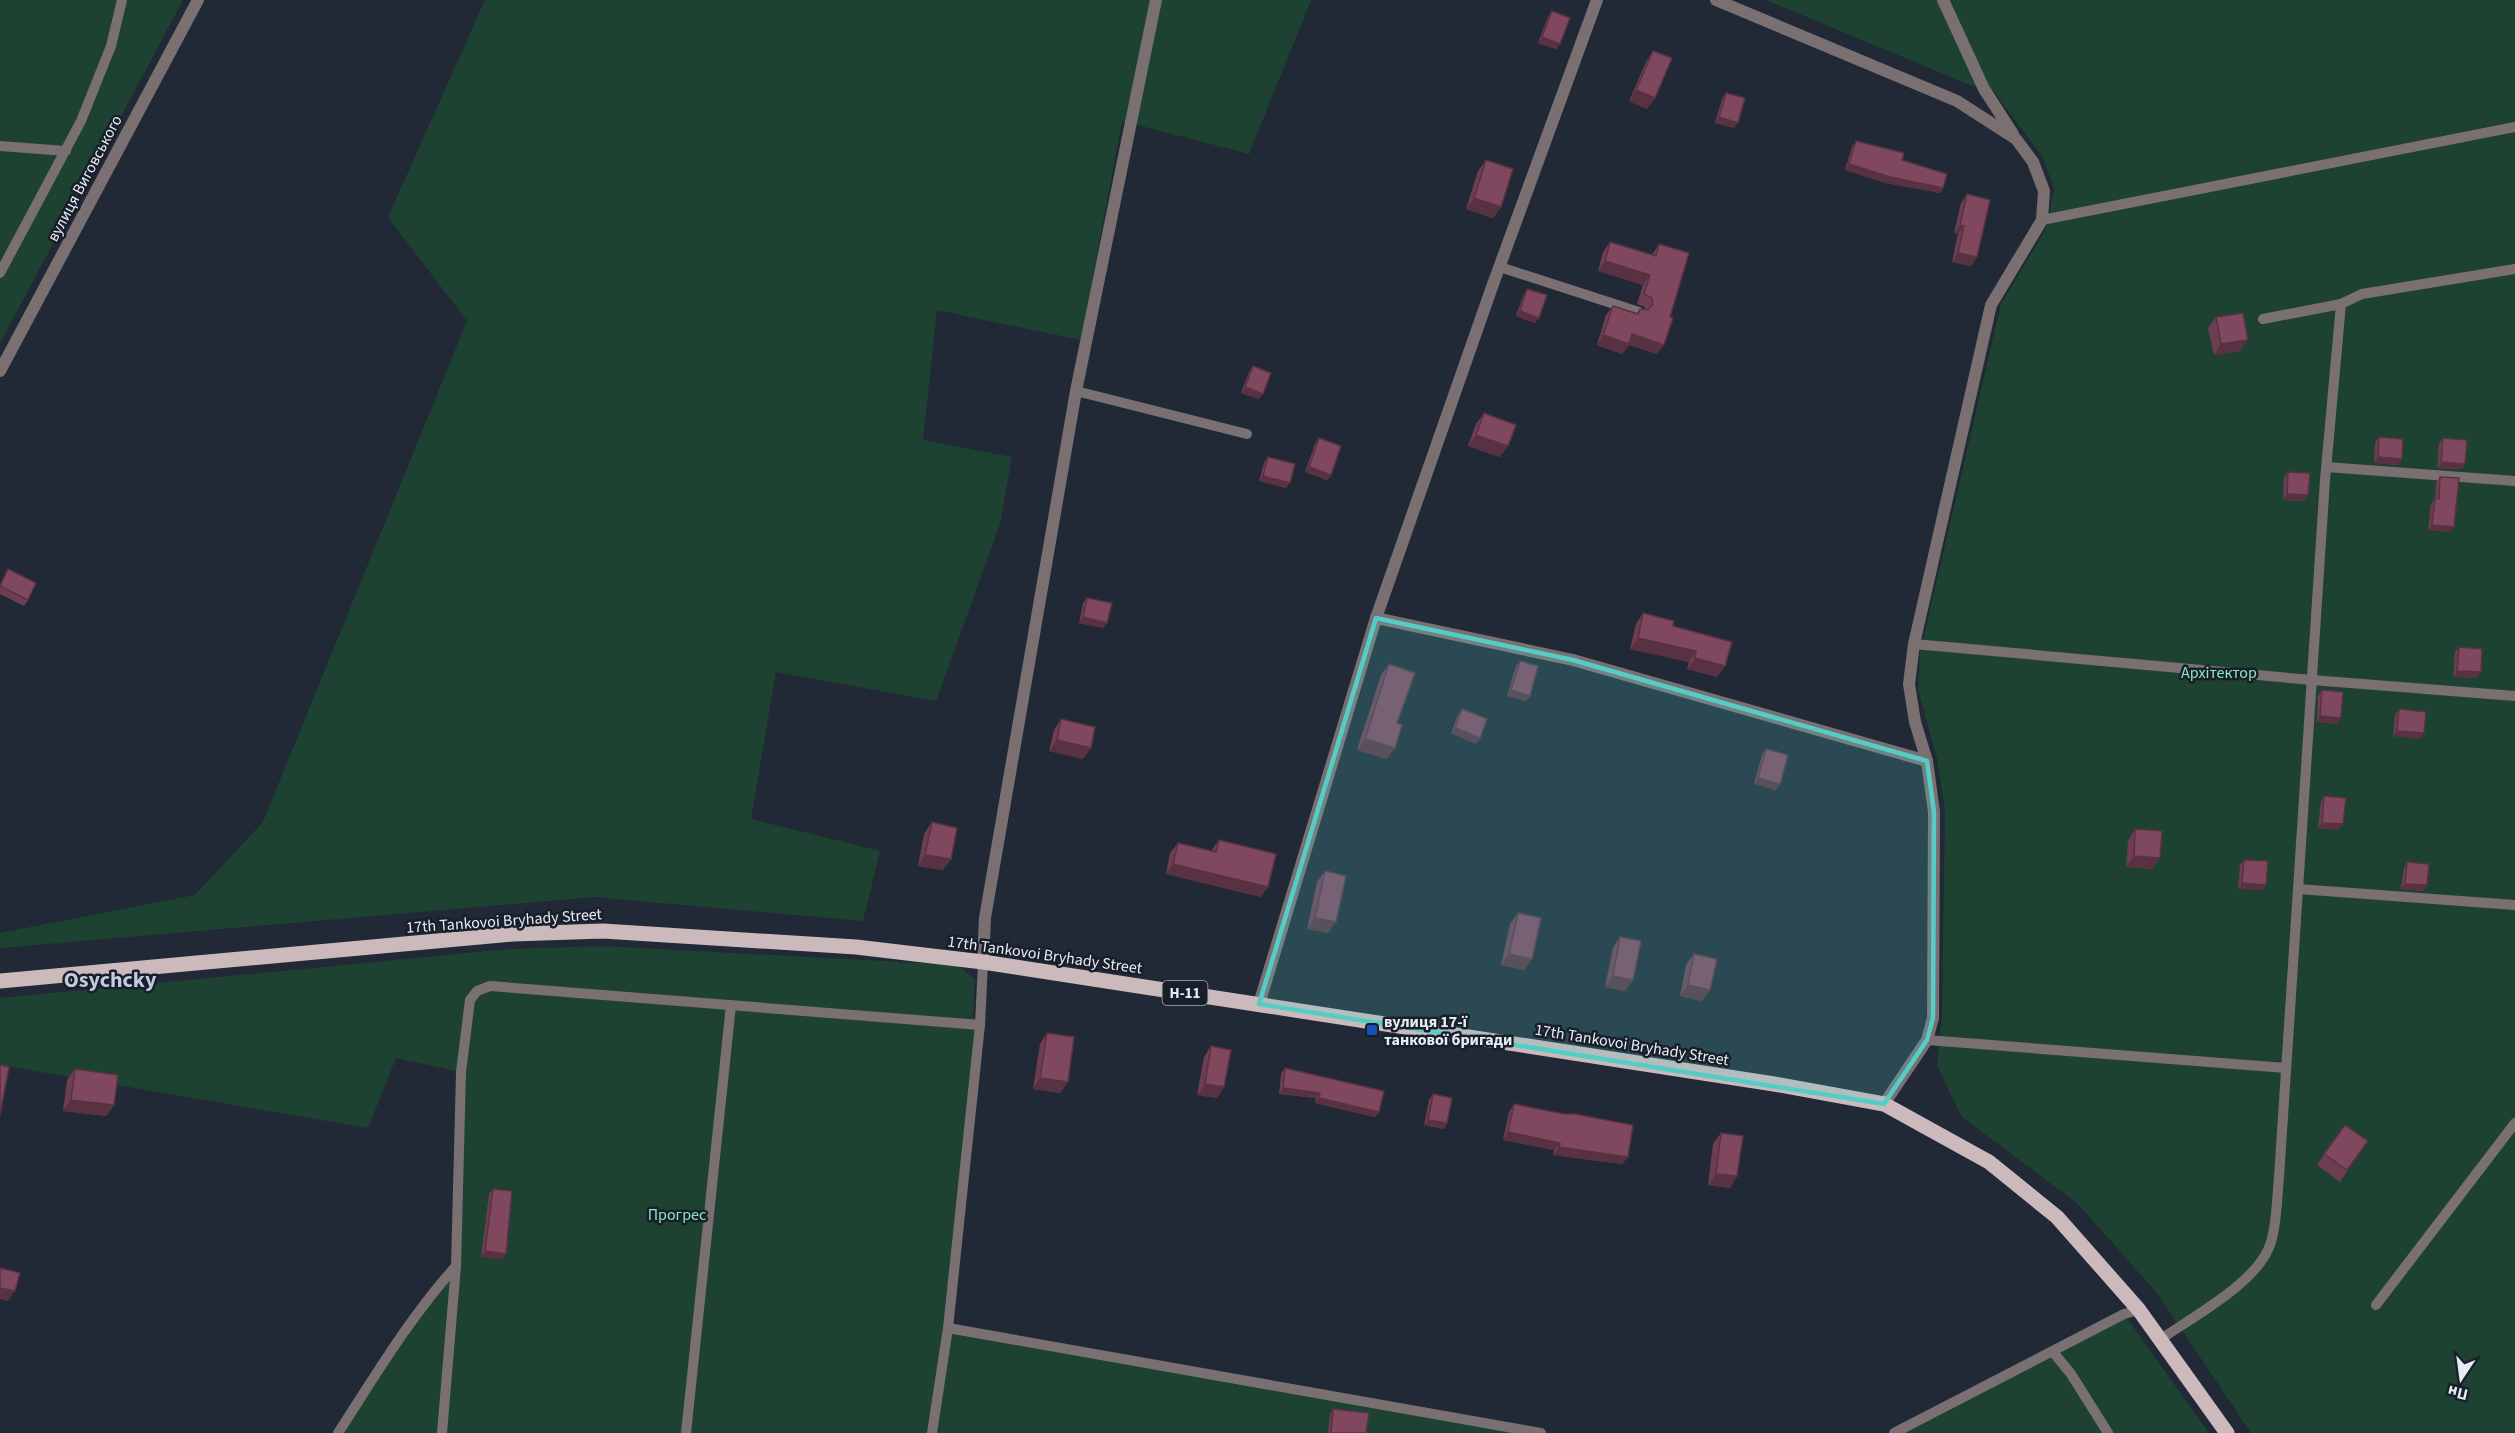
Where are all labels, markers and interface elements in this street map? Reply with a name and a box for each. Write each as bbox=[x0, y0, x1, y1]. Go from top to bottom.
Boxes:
street label: вулиця Виговського bbox=[42, 111, 128, 246]
park label: Архітектор bbox=[2181, 662, 2257, 684]
street label: 17th Tankovoi Bryhady Street bbox=[405, 903, 603, 939]
street label: 17th Tankovoi Bryhady Street bbox=[946, 930, 1144, 980]
district label: Osychcky bbox=[64, 964, 157, 996]
road number: Н-11 bbox=[1162, 981, 1208, 1005]
place label: вулиця 17-ї танкової бригади bbox=[1384, 1011, 1512, 1051]
street label: 17th Tankovoi Bryhady Street bbox=[1533, 1019, 1731, 1071]
marker: вулиця 17-ї танкової бригади bbox=[1365, 1023, 1379, 1037]
park label: Прогрес bbox=[648, 1204, 706, 1226]
north arrow bbox=[2431, 1349, 2491, 1409]
text: Пн bbox=[2446, 1380, 2470, 1406]

